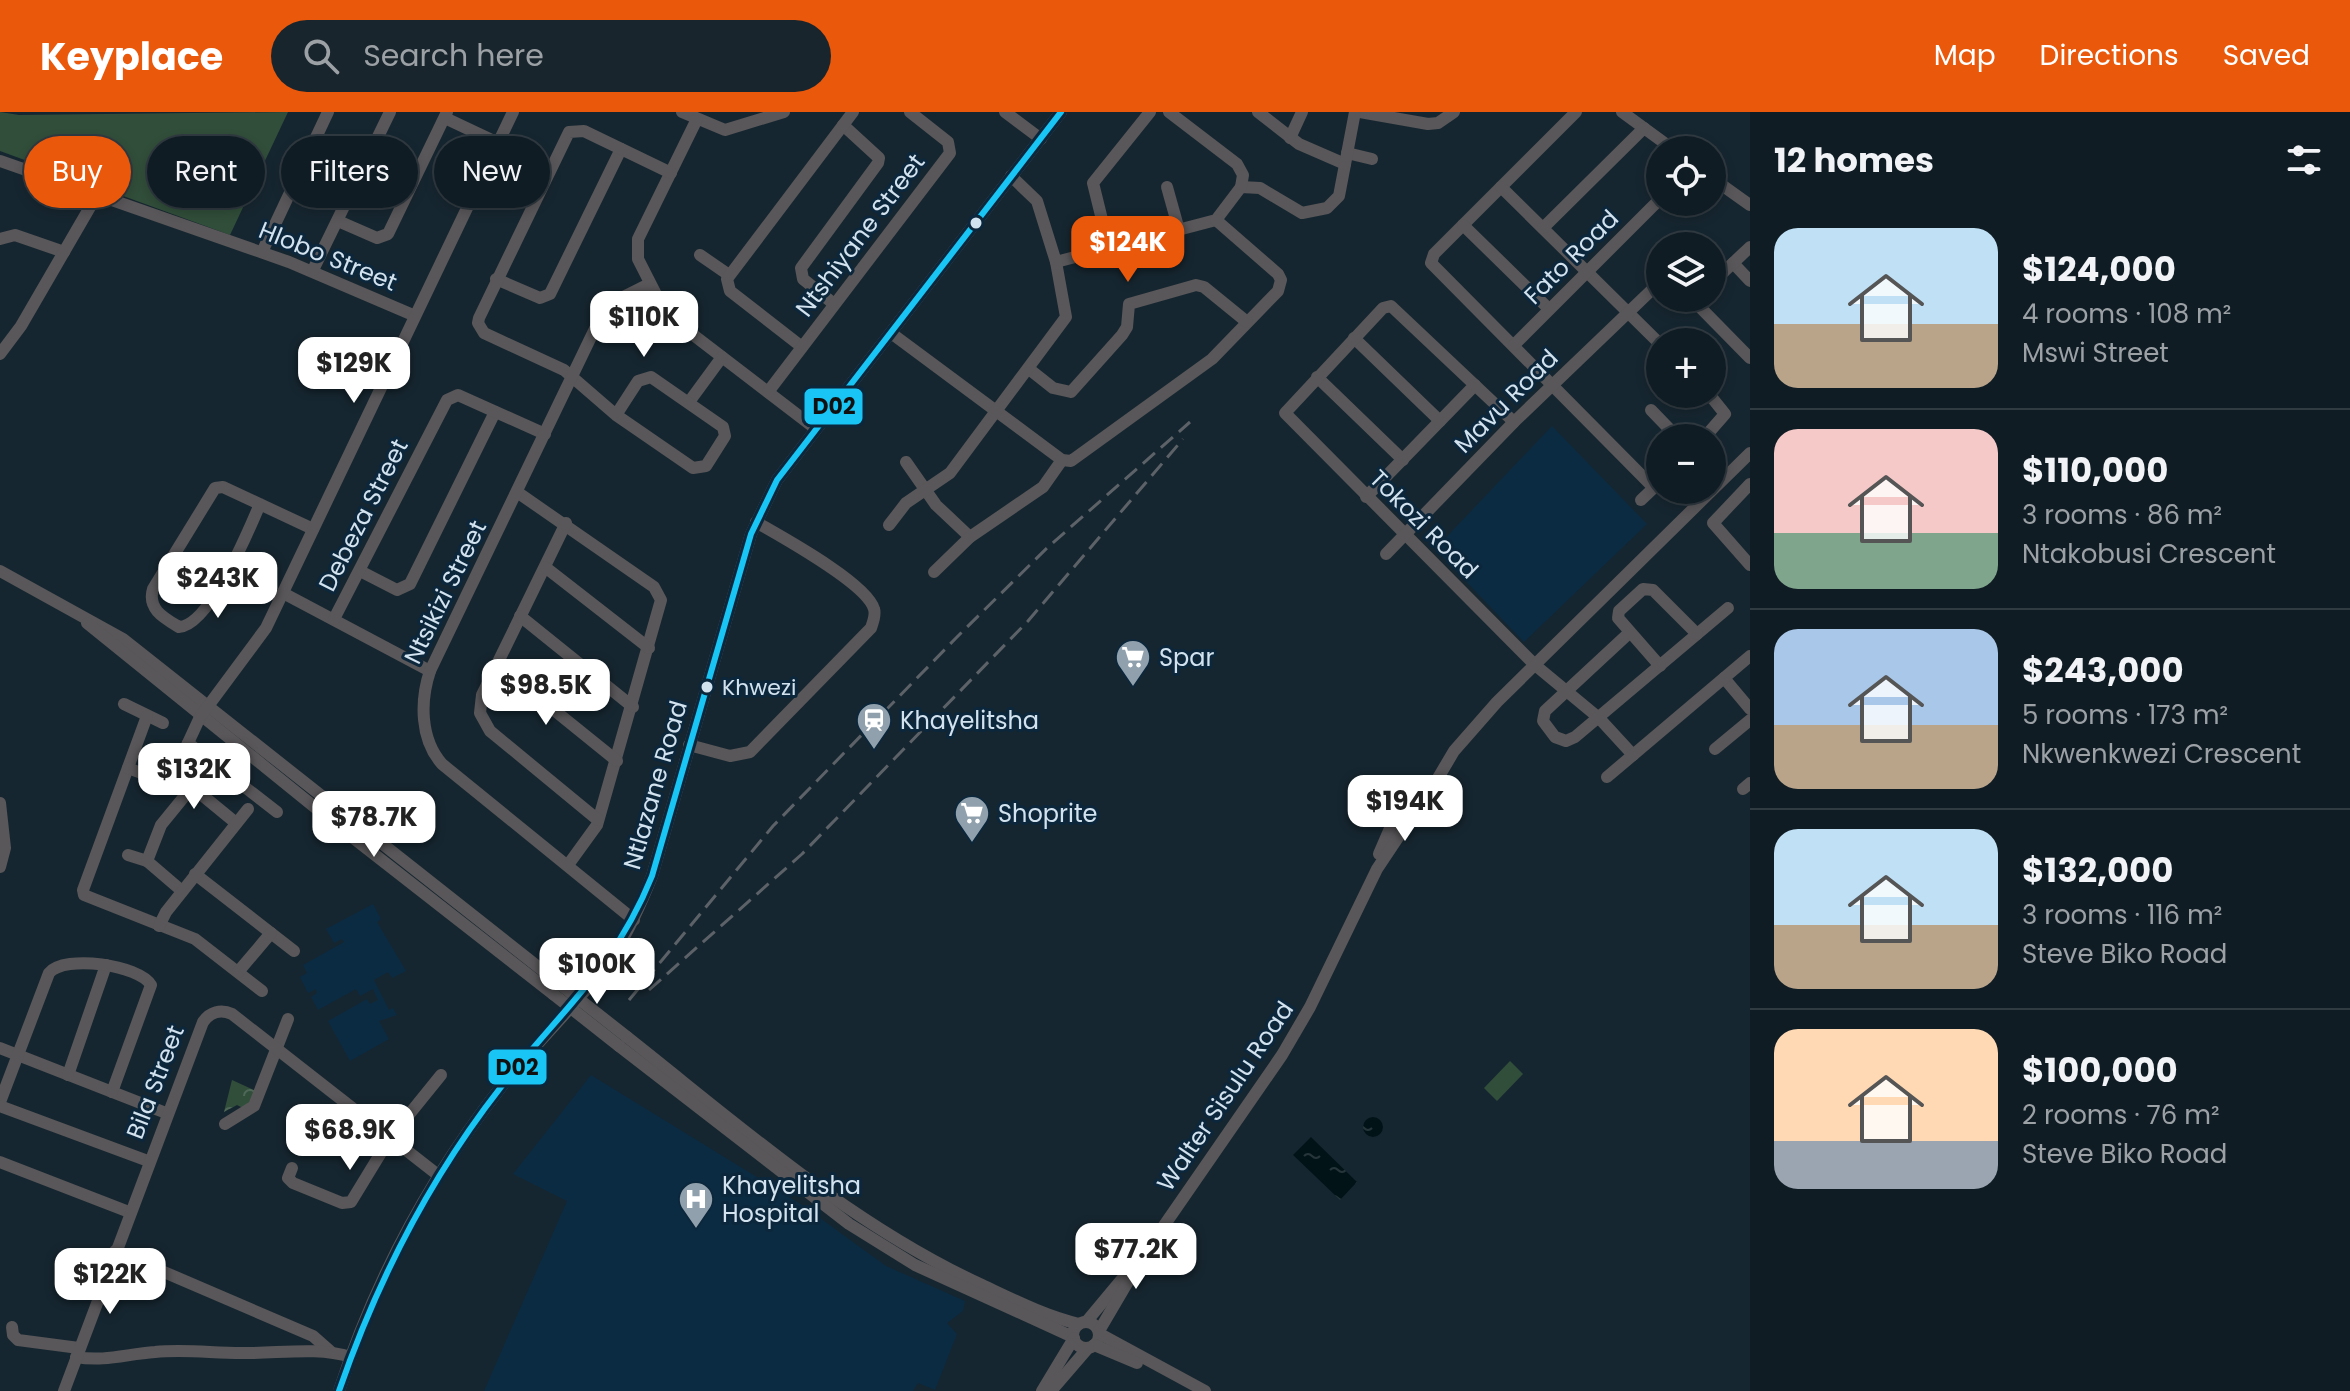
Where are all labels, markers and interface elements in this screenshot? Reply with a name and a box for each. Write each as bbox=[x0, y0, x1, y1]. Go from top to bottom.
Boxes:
search box bbox=[271, 20, 831, 92]
text: Keyplace bbox=[40, 30, 223, 83]
icon: search bbox=[299, 34, 343, 78]
text: Search here bbox=[363, 34, 544, 77]
text: Map bbox=[1934, 36, 1996, 75]
text: Directions bbox=[2040, 36, 2179, 75]
text: Saved bbox=[2223, 36, 2310, 75]
chip: Buy bbox=[24, 136, 131, 208]
chip: Rent bbox=[147, 136, 265, 208]
chip: Filters bbox=[281, 136, 418, 208]
chip: New bbox=[434, 136, 550, 208]
map controls bbox=[1646, 136, 1726, 504]
button: locate bbox=[1646, 136, 1726, 216]
text: 12 homes bbox=[1774, 136, 1934, 184]
icon: filters bbox=[2282, 138, 2326, 182]
street label: Ntshiyane Street bbox=[788, 147, 932, 323]
street label: Fato Road bbox=[1516, 202, 1626, 312]
street label: Hlobo Street bbox=[254, 213, 402, 299]
unlabelled marker bbox=[968, 215, 984, 231]
pin: $124K bbox=[1072, 216, 1184, 284]
text: $124K bbox=[1089, 224, 1167, 260]
button: layers bbox=[1646, 232, 1726, 312]
text: $124,000 bbox=[2022, 245, 2176, 293]
icon: home bbox=[1838, 260, 1934, 356]
pin: $110K bbox=[588, 291, 700, 359]
text: 4 rooms · 108 m² bbox=[2022, 296, 2231, 332]
text: $110K bbox=[608, 299, 680, 335]
button: + bbox=[1646, 328, 1726, 408]
text: Mswi Street bbox=[2022, 335, 2169, 371]
pin: $129K bbox=[298, 337, 410, 405]
street label: Mavu Road bbox=[1447, 342, 1565, 460]
text: $129K bbox=[316, 345, 392, 381]
line badge: D02 bbox=[803, 387, 864, 426]
text: D02 bbox=[813, 391, 855, 422]
button: − bbox=[1646, 424, 1726, 504]
street label: Debeza Street bbox=[310, 433, 416, 597]
text: $110,000 bbox=[2022, 446, 2168, 494]
icon: home bbox=[1838, 461, 1934, 557]
street label: Tokozi Road bbox=[1362, 462, 1486, 586]
text: 3 rooms · 86 m² bbox=[2022, 497, 2222, 533]
street label: Ntsikizi Street bbox=[396, 515, 494, 669]
text: Ntakobusi Crescent bbox=[2022, 536, 2276, 572]
pin: $243K bbox=[162, 552, 274, 620]
text: $243K bbox=[176, 560, 260, 596]
supermarket icon: Spar bbox=[1114, 638, 1152, 688]
place label: Spar bbox=[1159, 641, 1215, 674]
text: $243,000 bbox=[2022, 646, 2184, 694]
pin: $98.5K bbox=[481, 659, 611, 727]
icon: home bbox=[1838, 661, 1934, 757]
text: $98.5K bbox=[500, 667, 592, 703]
place label: Khwezi bbox=[722, 672, 796, 703]
marker: Khwezi bbox=[699, 679, 715, 695]
street label: Ntlazane Road bbox=[615, 697, 695, 873]
text: 5 rooms · 173 m² bbox=[2022, 697, 2228, 733]
station icon: Khayelitsha bbox=[855, 701, 893, 751]
place label: Khayelitsha bbox=[900, 704, 1039, 737]
text: Nkwenkwezi Crescent bbox=[2022, 736, 2301, 772]
pin: $132K bbox=[138, 743, 250, 811]
text: $132K bbox=[156, 751, 232, 787]
pin: $194K bbox=[1349, 775, 1461, 843]
text: $194K bbox=[1366, 783, 1444, 819]
pin: $78.7K bbox=[309, 791, 439, 859]
supermarket icon: Shoprite bbox=[953, 794, 991, 844]
place label: Shoprite bbox=[998, 797, 1098, 830]
text: $78.7K bbox=[330, 799, 418, 835]
text: $132,000 bbox=[2022, 846, 2173, 894]
icon: home bbox=[1838, 861, 1934, 957]
text: 3 rooms · 116 m² bbox=[2022, 897, 2222, 933]
text: Steve Biko Road bbox=[2022, 936, 2227, 972]
pin: $100K bbox=[541, 938, 653, 1006]
text: $100K bbox=[558, 946, 636, 982]
street label: Walter Sisulu Road bbox=[1149, 995, 1301, 1197]
street label: Bila Street bbox=[118, 1020, 192, 1144]
text: $100,000 bbox=[2022, 1046, 2178, 1094]
line badge: D02 bbox=[487, 1048, 548, 1086]
text: D02 bbox=[496, 1052, 538, 1083]
icon: home bbox=[1838, 1061, 1934, 1157]
text: 2 rooms · 76 m² bbox=[2022, 1097, 2220, 1133]
pin: $68.9K bbox=[285, 1104, 415, 1172]
text: $68.9K bbox=[304, 1112, 396, 1148]
text: Steve Biko Road bbox=[2022, 1136, 2227, 1172]
place label: Khayelitsha Hospital bbox=[722, 1169, 861, 1230]
hospital icon: Khayelitsha Hospital bbox=[677, 1180, 715, 1230]
pin: $77.2K bbox=[1071, 1223, 1201, 1291]
text: $77.2K bbox=[1093, 1231, 1179, 1267]
pin: $122K bbox=[54, 1248, 166, 1316]
text: $122K bbox=[73, 1256, 147, 1292]

